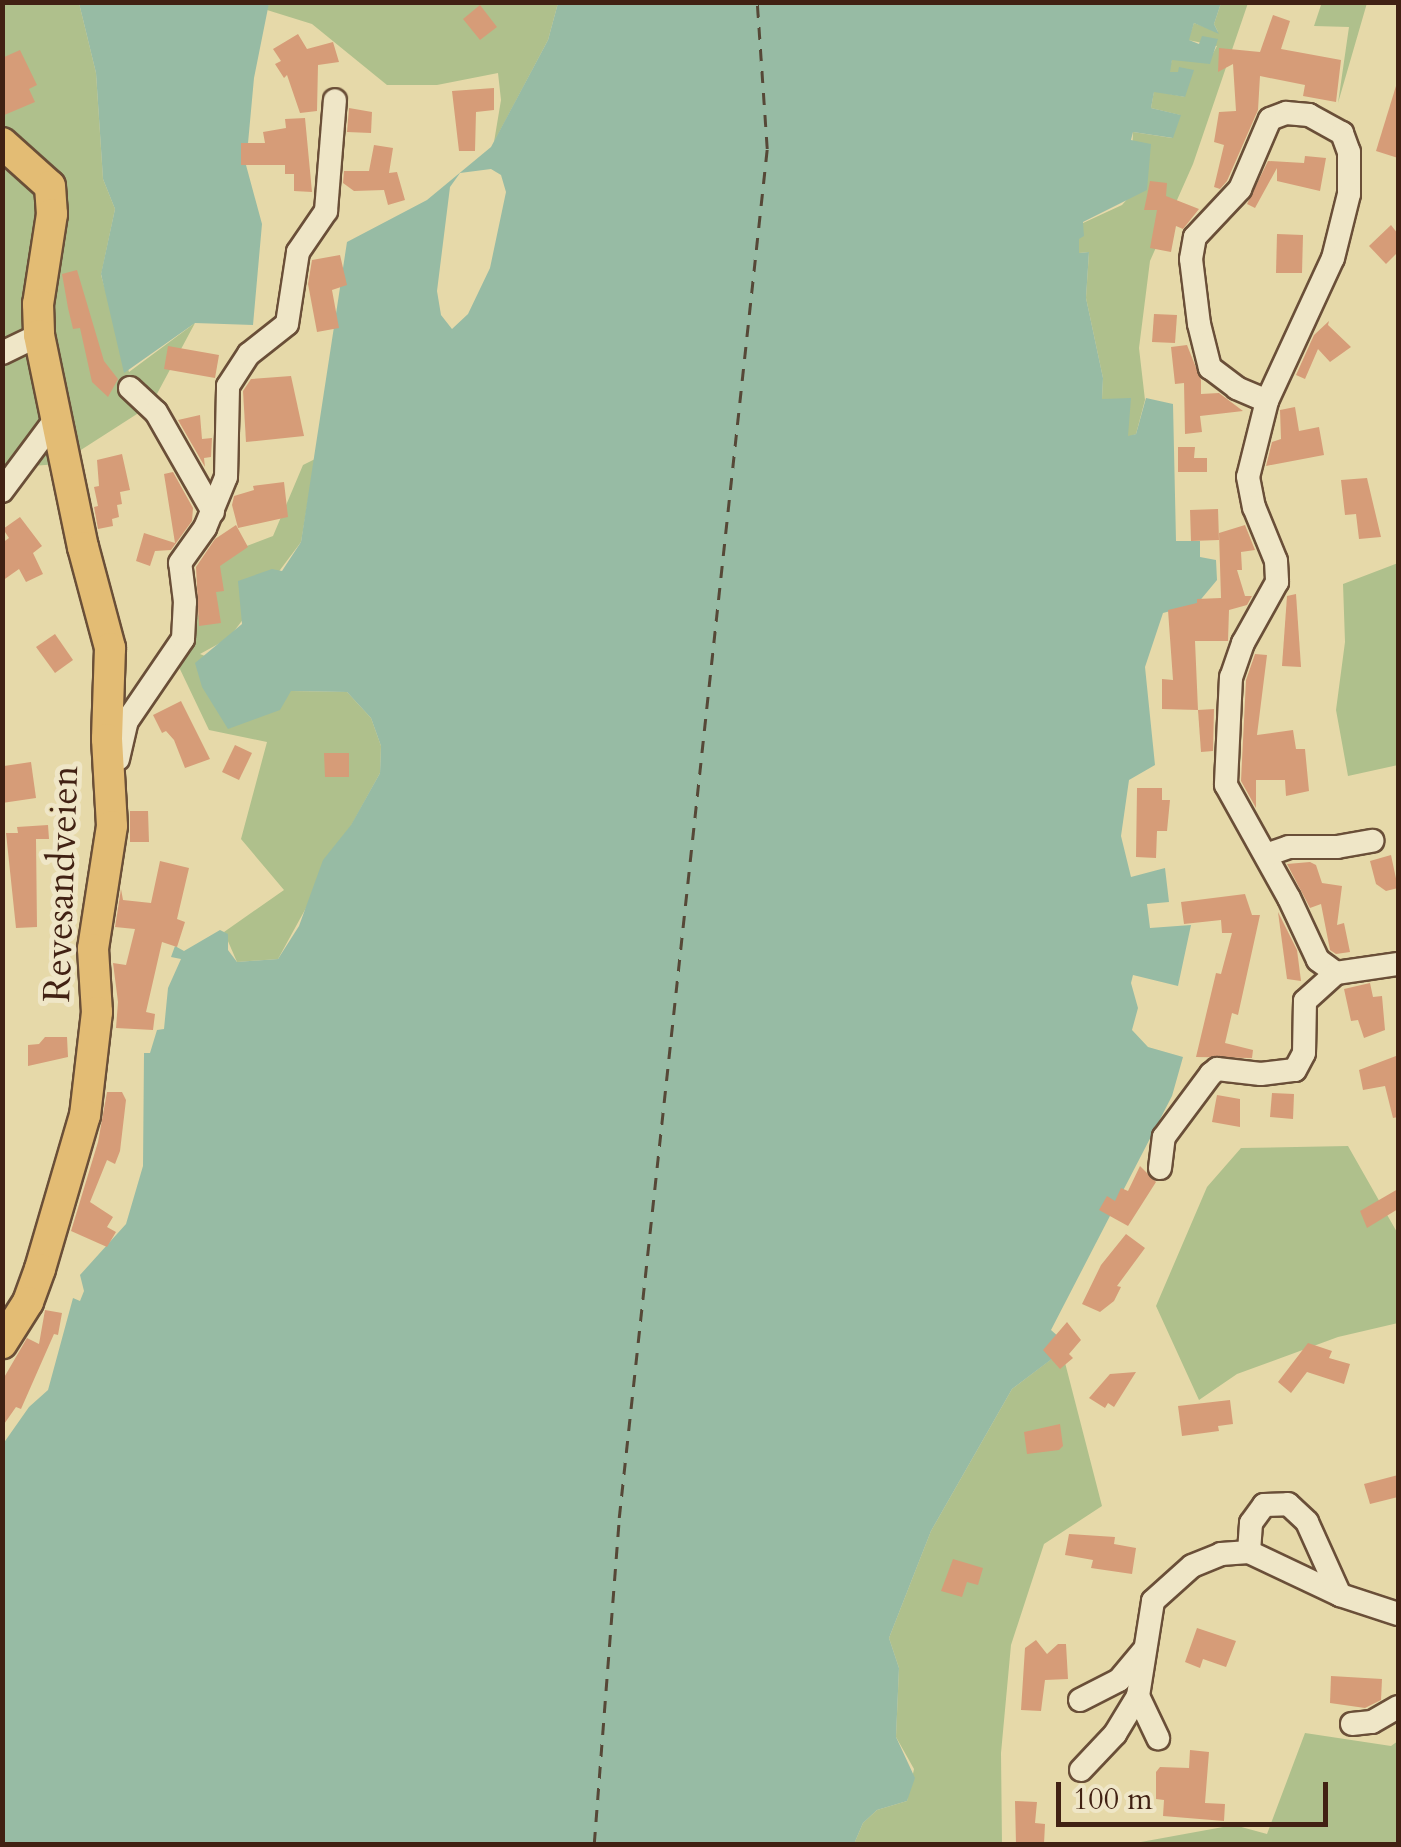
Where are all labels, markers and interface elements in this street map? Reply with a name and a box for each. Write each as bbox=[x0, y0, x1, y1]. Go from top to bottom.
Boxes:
street label: Revesandveien bbox=[35, 765, 89, 1003]
scale bar bbox=[1061, 1762, 1334, 1824]
text: 100 m bbox=[1073, 1779, 1153, 1820]

